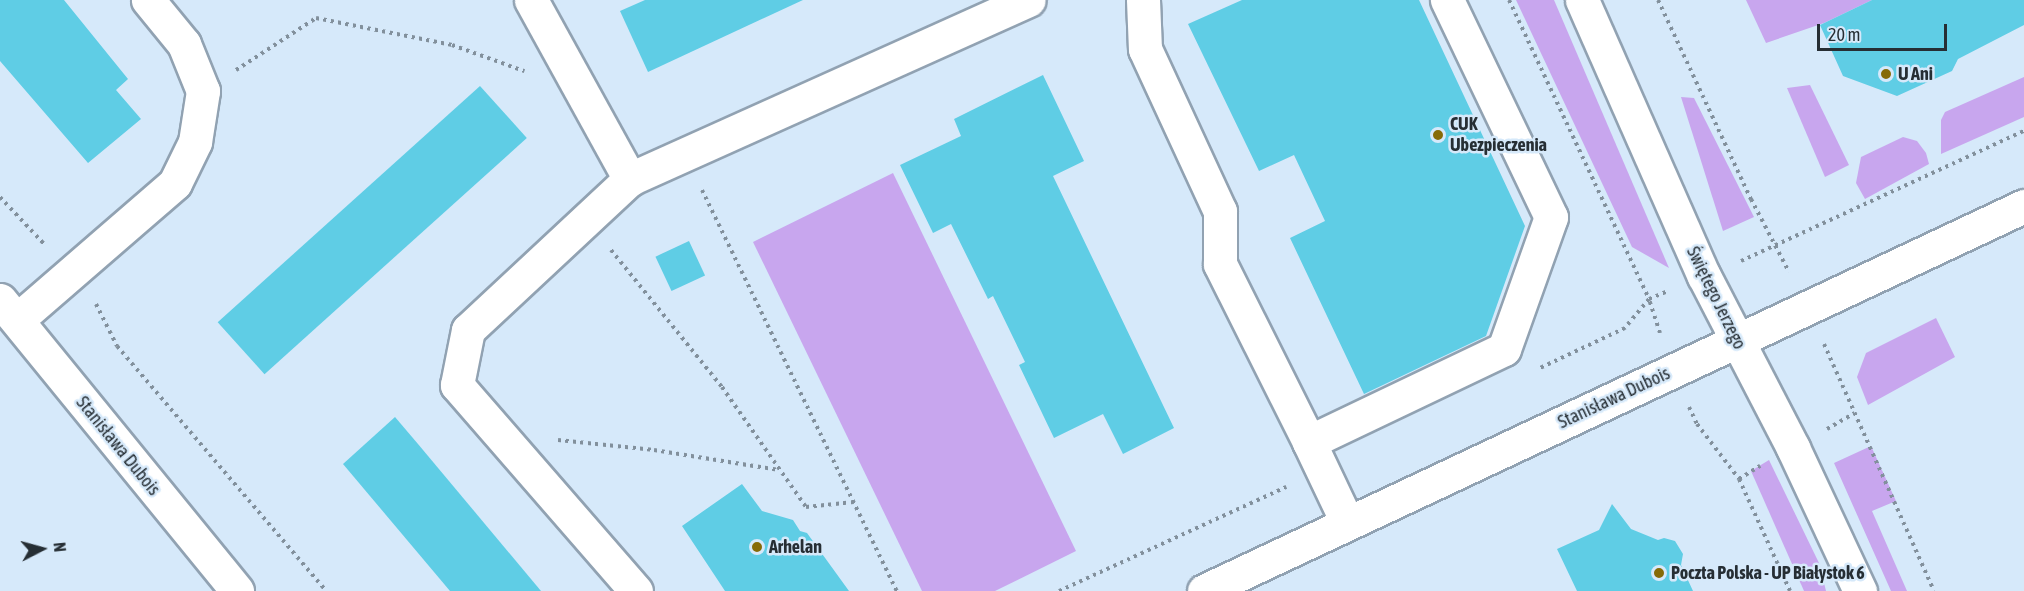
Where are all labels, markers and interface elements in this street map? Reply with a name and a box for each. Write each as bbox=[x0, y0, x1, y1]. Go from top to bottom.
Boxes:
scale bar bbox=[1820, 12, 1950, 50]
text: 20 m bbox=[1828, 24, 1860, 45]
place label: U Ani bbox=[1898, 63, 1933, 85]
marker: U Ani bbox=[1879, 67, 1893, 81]
place label: CUK Ubezpieczenia bbox=[1450, 114, 1547, 156]
marker: CUK Ubezpieczenia bbox=[1431, 128, 1445, 142]
street label: Świętego Jerzego bbox=[1682, 243, 1750, 353]
street label: Stanisława Dubois bbox=[1555, 363, 1673, 433]
street label: Stanisława Dubois bbox=[71, 392, 165, 500]
north arrow bbox=[12, 519, 72, 579]
place label: Arhelan bbox=[769, 536, 822, 558]
marker: Arhelan bbox=[750, 540, 764, 554]
text: N bbox=[50, 541, 69, 553]
place label: Poczta Polska - UP Białystok 6 bbox=[1671, 562, 1865, 584]
marker: Poczta Polska - UP Białystok 6 bbox=[1652, 566, 1666, 580]

